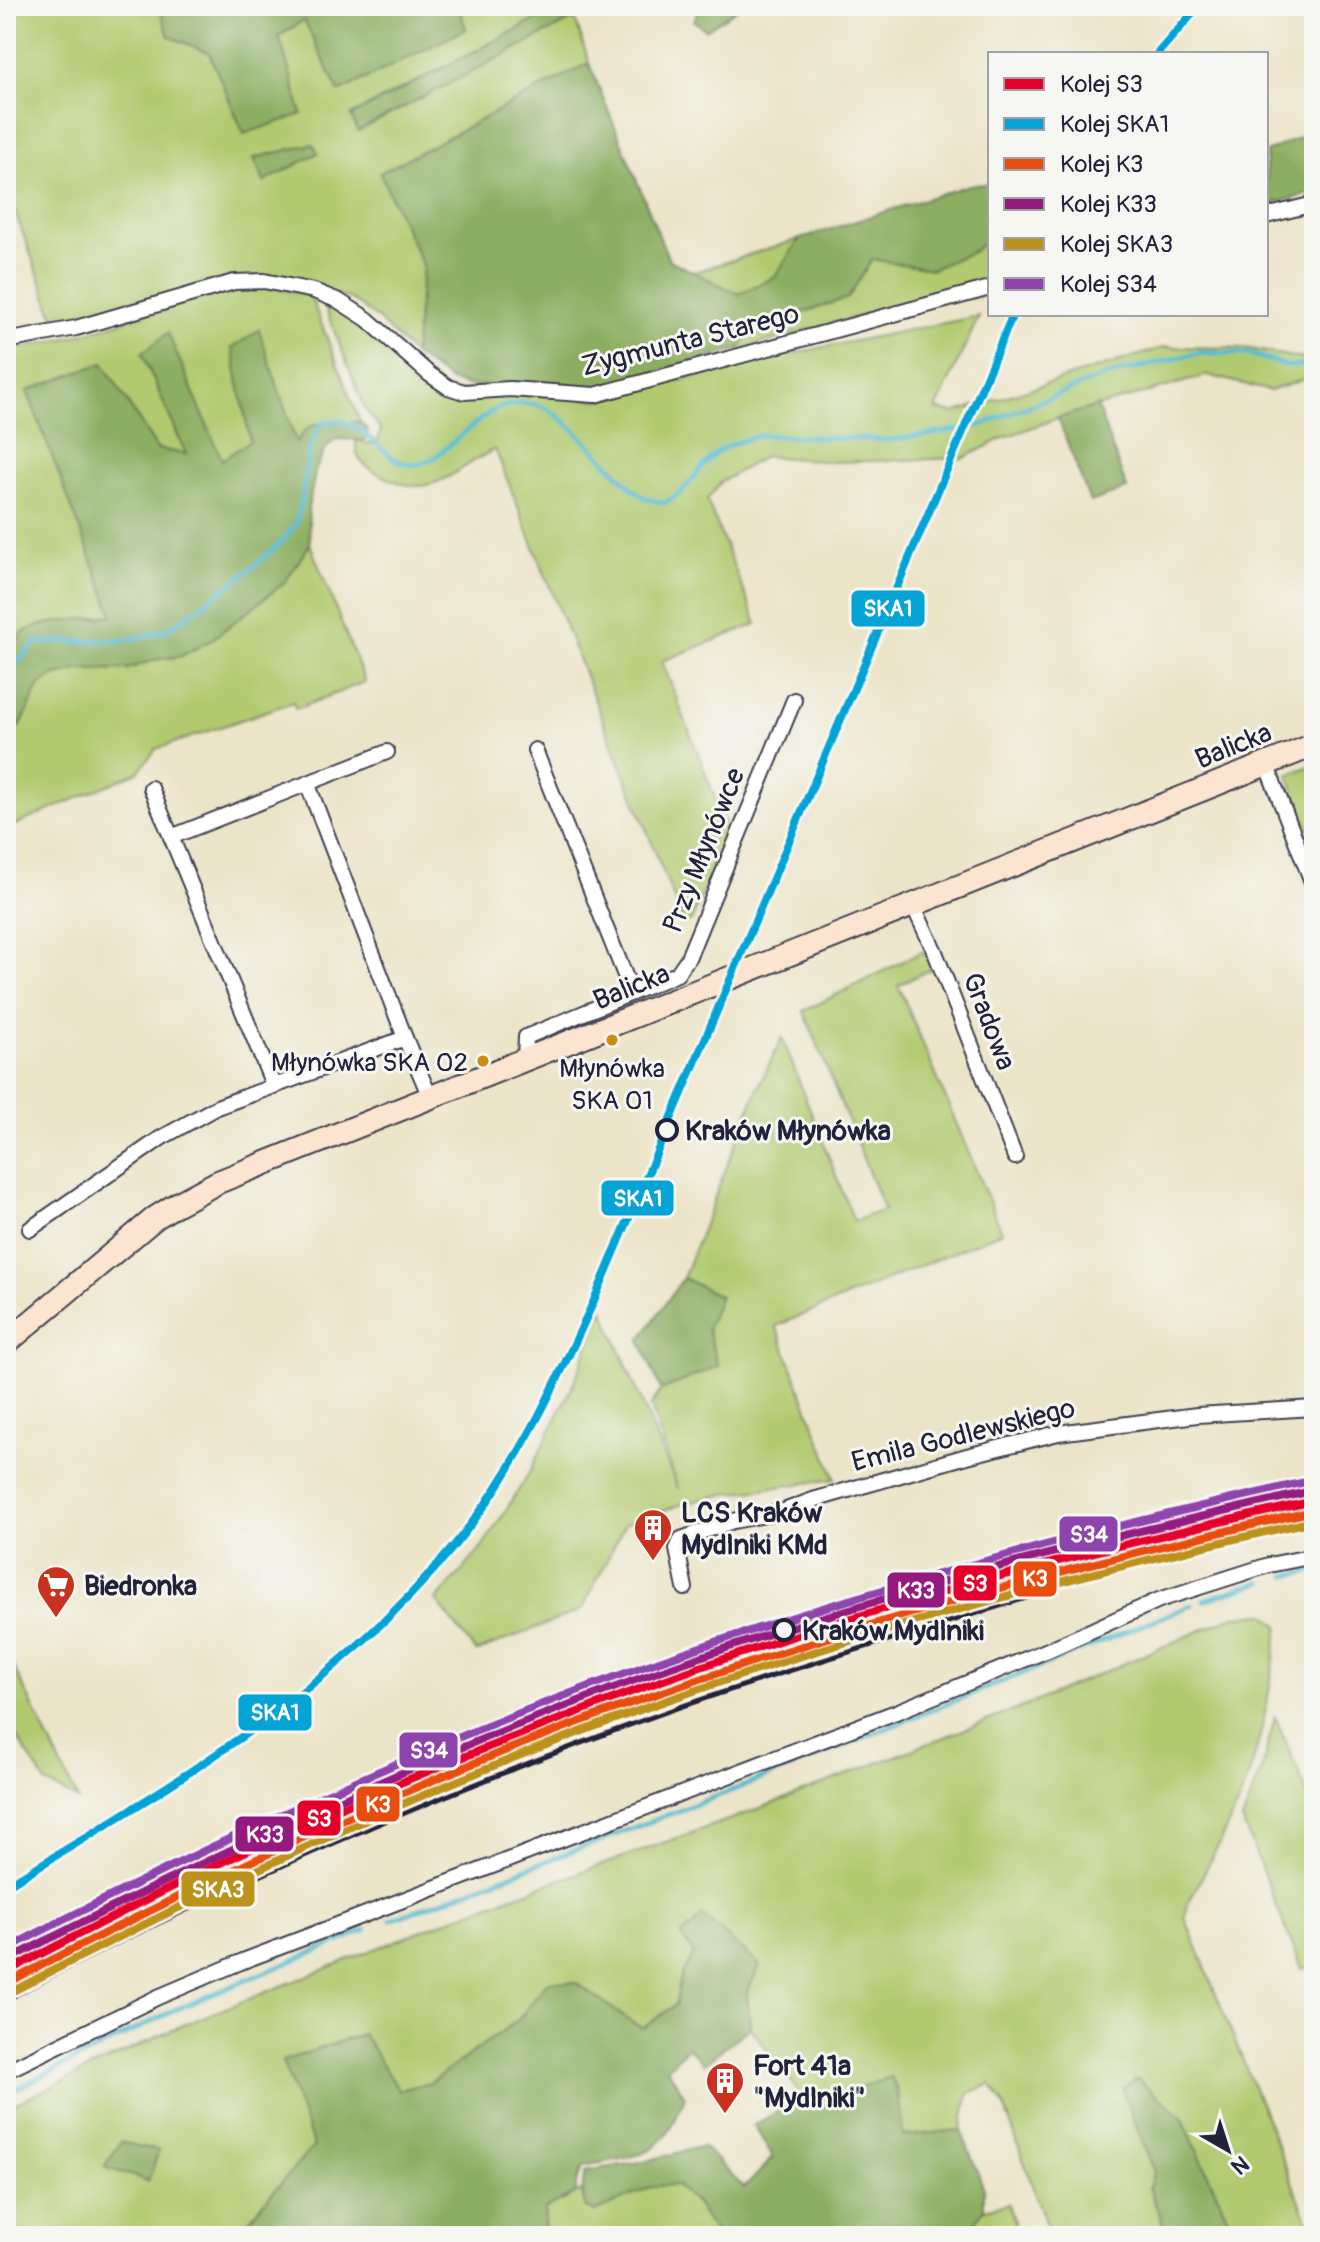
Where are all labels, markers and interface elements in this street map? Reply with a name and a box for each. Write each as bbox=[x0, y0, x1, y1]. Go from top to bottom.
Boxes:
legend bbox=[988, 52, 1268, 316]
text: Kolej S3 bbox=[1060, 70, 1143, 99]
text: Kolej SKA1 bbox=[1060, 110, 1169, 139]
text: Kolej K3 bbox=[1060, 150, 1144, 179]
text: Kolej K33 bbox=[1060, 190, 1157, 219]
text: Kolej SKA3 bbox=[1060, 230, 1173, 259]
text: Kolej S34 bbox=[1060, 270, 1157, 299]
street label: Zygmunta Starego bbox=[578, 296, 803, 384]
line badge: SKA1 bbox=[850, 589, 926, 628]
text: SKA1 bbox=[864, 595, 912, 623]
street label: Balicka bbox=[1190, 715, 1277, 777]
street label: Przy Młynówce bbox=[655, 763, 753, 938]
street label: Balicka bbox=[588, 956, 675, 1018]
street label: Gradowa bbox=[954, 968, 1023, 1075]
marker: Młynówka SKA 01 bbox=[604, 1032, 620, 1048]
place label: Młynówka SKA 02 bbox=[271, 1047, 468, 1079]
marker: Młynówka SKA 02 bbox=[475, 1053, 491, 1069]
place label: Młynówka SKA 01 bbox=[559, 1053, 665, 1117]
place label: Kraków Młynówka bbox=[685, 1114, 891, 1149]
marker: Kraków Młynówka bbox=[656, 1119, 678, 1141]
line badge: SKA1 bbox=[600, 1179, 675, 1217]
text: SKA1 bbox=[614, 1185, 662, 1213]
street label: Emila Godlewskiego bbox=[848, 1391, 1079, 1480]
place label: LCS Kraków Mydlniki KMd bbox=[681, 1496, 828, 1563]
building icon: LCS Kraków Mydlniki KMd bbox=[632, 1507, 674, 1562]
line badge: S34 bbox=[1058, 1515, 1119, 1553]
text: S34 bbox=[1070, 1521, 1108, 1549]
line badge: K3 bbox=[1012, 1560, 1058, 1598]
supermarket icon: Biedronka bbox=[35, 1564, 77, 1619]
line badge: S3 bbox=[952, 1564, 998, 1602]
text: K3 bbox=[1022, 1565, 1048, 1593]
place label: Biedronka bbox=[84, 1569, 197, 1604]
text: S3 bbox=[962, 1570, 988, 1598]
line badge: K33 bbox=[886, 1571, 946, 1609]
text: K33 bbox=[897, 1577, 935, 1605]
place label: Kraków Mydlniki bbox=[802, 1614, 984, 1649]
marker: Kraków Mydlniki bbox=[773, 1619, 795, 1641]
line badge: SKA1 bbox=[237, 1693, 313, 1732]
text: SKA1 bbox=[251, 1699, 299, 1727]
line badge: S34 bbox=[398, 1731, 459, 1769]
text: S34 bbox=[410, 1737, 448, 1765]
line badge: K3 bbox=[355, 1785, 401, 1823]
text: K3 bbox=[365, 1791, 391, 1819]
line badge: S3 bbox=[296, 1799, 342, 1837]
text: S3 bbox=[306, 1805, 332, 1833]
line badge: K33 bbox=[234, 1815, 295, 1853]
text: K33 bbox=[246, 1821, 284, 1849]
line badge: SKA3 bbox=[180, 1870, 256, 1908]
text: SKA3 bbox=[192, 1876, 244, 1904]
place label: Fort 41a "Mydlniki" bbox=[753, 2049, 866, 2116]
building icon: Fort 41a "Mydlniki" bbox=[704, 2060, 746, 2115]
north arrow bbox=[1188, 2110, 1268, 2190]
text: N bbox=[1225, 2149, 1255, 2180]

